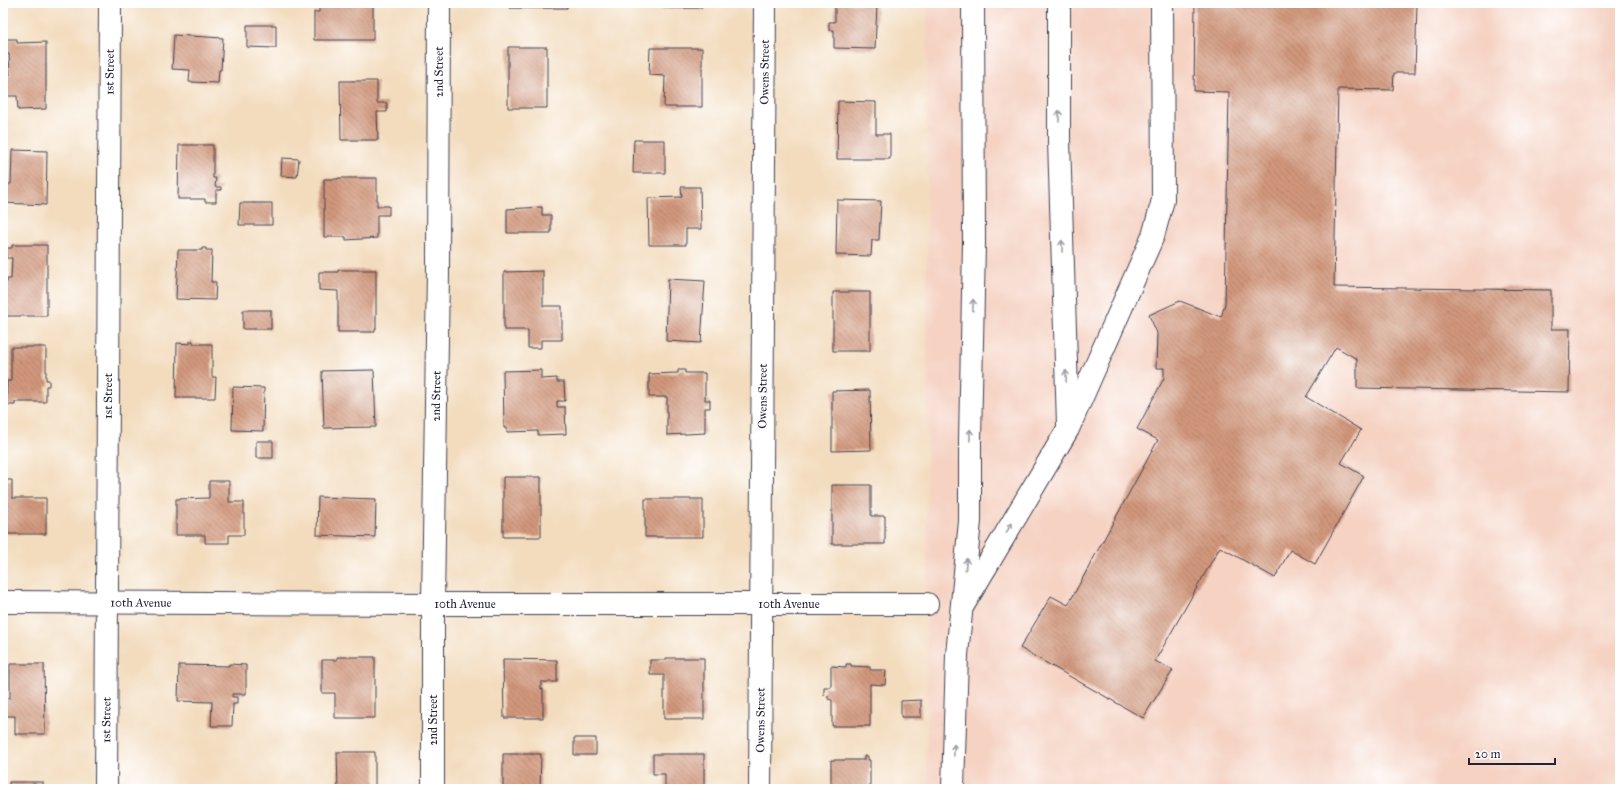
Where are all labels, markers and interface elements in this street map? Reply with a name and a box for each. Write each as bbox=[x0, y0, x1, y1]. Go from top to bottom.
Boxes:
street label: Owens Street bbox=[757, 39, 772, 105]
street label: 2nd Street bbox=[432, 46, 446, 98]
street label: 1st Street bbox=[103, 48, 117, 95]
one-way arrow bbox=[1055, 110, 1063, 123]
one-way arrow bbox=[1059, 240, 1066, 253]
one-way arrow bbox=[969, 299, 976, 312]
street label: Owens Street bbox=[755, 363, 770, 429]
street label: 2nd Street bbox=[429, 370, 444, 422]
one-way arrow bbox=[1062, 370, 1070, 383]
street label: 1st Street bbox=[101, 372, 115, 419]
one-way arrow bbox=[966, 429, 974, 442]
one-way arrow bbox=[1006, 522, 1014, 534]
one-way arrow bbox=[962, 558, 969, 571]
street label: 10th Avenue bbox=[110, 595, 172, 610]
street label: 10th Avenue bbox=[434, 597, 496, 611]
street label: 10th Avenue bbox=[758, 597, 820, 611]
street label: Owens Street bbox=[753, 687, 768, 753]
street label: 2nd Street bbox=[426, 694, 440, 745]
street label: 1st Street bbox=[99, 696, 113, 743]
scale bar bbox=[1469, 740, 1555, 766]
one-way arrow bbox=[950, 744, 958, 757]
text: 20 m bbox=[1475, 747, 1501, 761]

